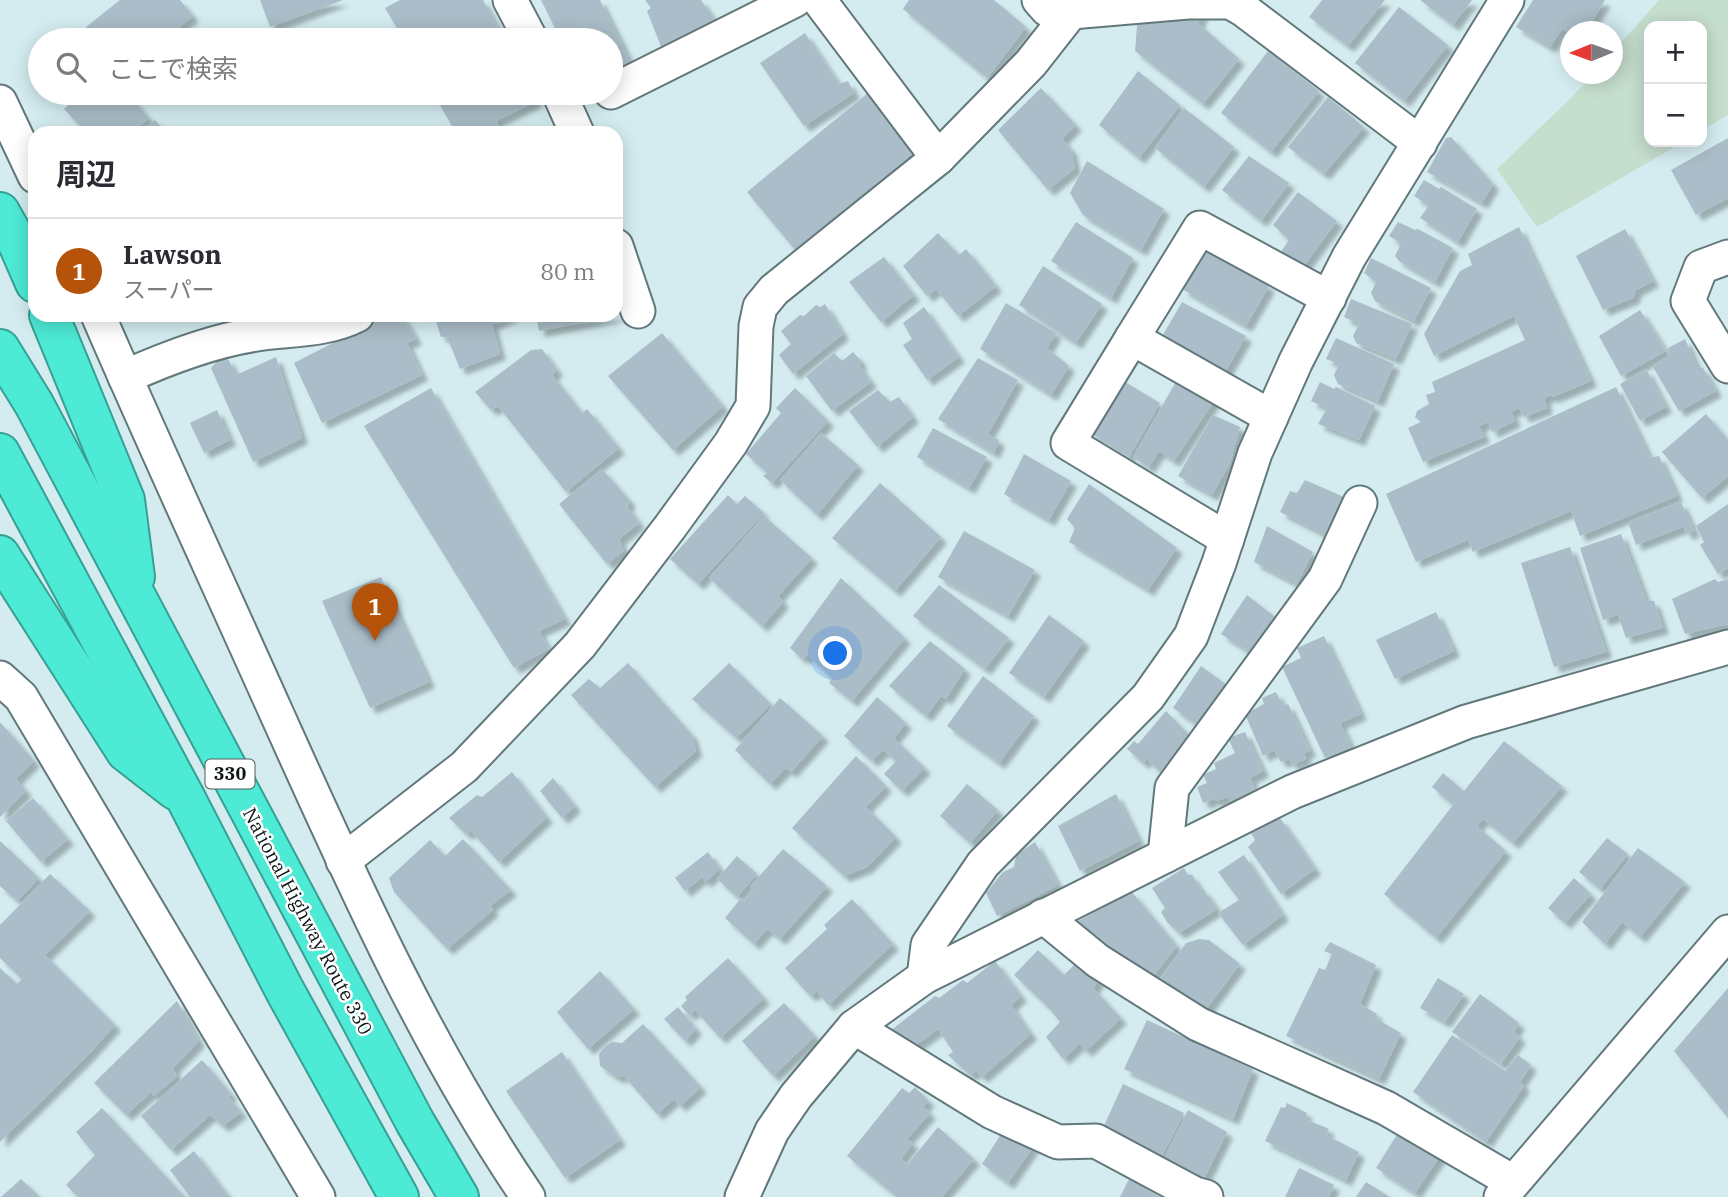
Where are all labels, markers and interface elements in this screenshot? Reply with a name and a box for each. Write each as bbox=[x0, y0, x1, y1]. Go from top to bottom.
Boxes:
north arrow bbox=[1560, 21, 1623, 84]
map controls bbox=[1644, 21, 1707, 147]
button: + bbox=[1644, 21, 1707, 84]
search box bbox=[28, 28, 623, 105]
icon: search bbox=[52, 48, 90, 86]
text: ここで検索 bbox=[108, 51, 238, 85]
button: − bbox=[1644, 84, 1707, 147]
text: 周辺 bbox=[56, 154, 116, 193]
text: Lawson bbox=[123, 237, 222, 271]
text: 1 bbox=[72, 256, 86, 286]
text: 80 m bbox=[540, 256, 595, 286]
text: スーパー bbox=[123, 274, 215, 304]
pin: 1 bbox=[352, 583, 398, 641]
your location bbox=[818, 636, 852, 670]
road number: 330 bbox=[205, 760, 254, 788]
street label: National Highway Route 330 bbox=[238, 803, 378, 1039]

